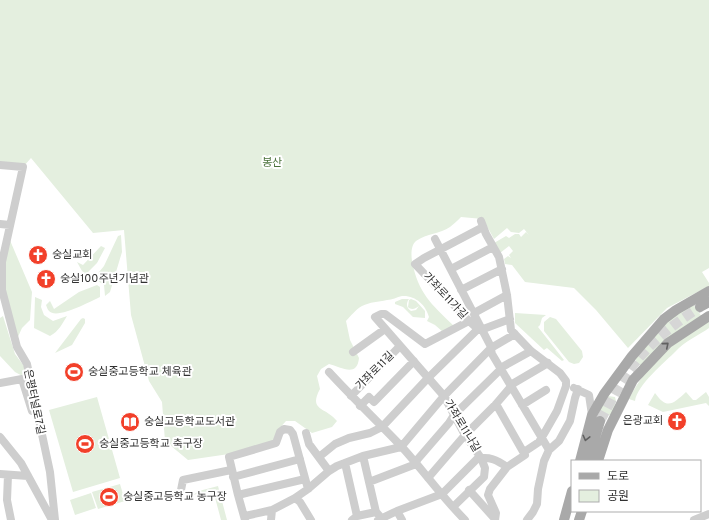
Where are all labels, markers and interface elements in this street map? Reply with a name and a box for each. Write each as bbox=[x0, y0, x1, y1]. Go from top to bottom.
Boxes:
park label: 봉산 bbox=[262, 156, 282, 170]
church icon: 숭실교회 bbox=[27, 244, 49, 266]
place label: 숭실교회 bbox=[52, 248, 92, 262]
church icon: 숭실100주년기념관 bbox=[35, 268, 57, 290]
street label: 가좌로11가길 bbox=[420, 270, 470, 322]
place label: 숭실100주년기념관 bbox=[60, 272, 149, 286]
one-way arrow bbox=[662, 342, 669, 349]
street label: 가좌로11길 bbox=[353, 349, 397, 393]
sports icon: 숭실중고등학교 체육관 bbox=[63, 361, 85, 383]
place label: 숭실중고등학교 체육관 bbox=[88, 365, 192, 379]
street label: 은평터널로7길 bbox=[20, 368, 48, 436]
street label: 가좌로11나길 bbox=[441, 397, 483, 455]
church icon: 은광교회 bbox=[666, 410, 688, 432]
library icon: 숭실고등학교도서관 bbox=[119, 411, 141, 433]
place label: 은광교회 bbox=[623, 414, 663, 428]
place label: 숭실고등학교도서관 bbox=[144, 415, 235, 429]
sports icon: 숭실중고등학교 축구장 bbox=[74, 433, 96, 455]
one-way arrow bbox=[582, 435, 590, 441]
place label: 숭실중고등학교 축구장 bbox=[99, 437, 203, 451]
legend bbox=[571, 460, 701, 512]
text: 도로 bbox=[607, 469, 629, 485]
sports icon: 숭실중고등학교 농구장 bbox=[98, 486, 120, 508]
text: 공원 bbox=[607, 489, 629, 505]
place label: 숭실중고등학교 농구장 bbox=[123, 490, 227, 504]

